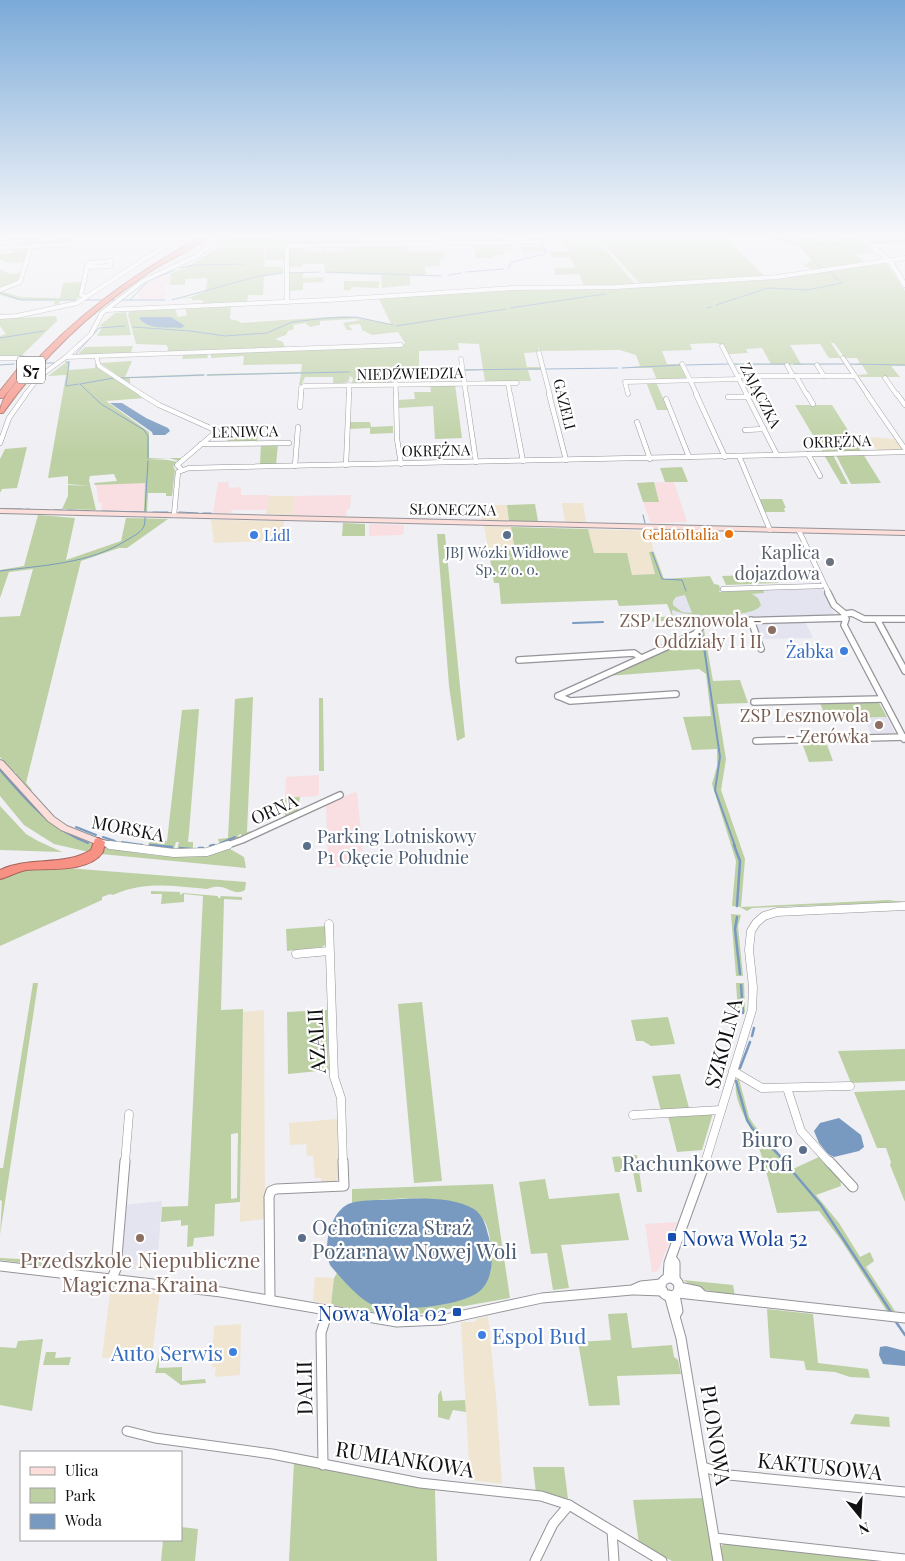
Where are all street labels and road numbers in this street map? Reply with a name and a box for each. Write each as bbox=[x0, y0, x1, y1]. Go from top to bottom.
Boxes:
road number: S7 bbox=[17, 356, 45, 384]
street label: ZAJĄCZKA bbox=[736, 359, 786, 432]
street label: NIEDŹWIEDZIA bbox=[357, 362, 464, 384]
street label: GAZELI bbox=[549, 376, 581, 432]
street label: LENIWCA bbox=[211, 420, 279, 442]
street label: OKRĘŻNA bbox=[802, 430, 872, 452]
street label: OKRĘŻNA bbox=[402, 439, 471, 461]
street label: SŁONECZNA bbox=[409, 498, 497, 520]
street label: ORNA bbox=[247, 788, 302, 830]
street label: MORSKA bbox=[90, 809, 167, 847]
street label: SZKOLNA bbox=[697, 994, 748, 1091]
street label: AZALII bbox=[299, 1008, 331, 1075]
street label: DALII bbox=[289, 1361, 317, 1415]
street label: PLONOWA bbox=[695, 1383, 739, 1488]
street label: RUMIANKOWA bbox=[334, 1433, 477, 1483]
street label: KAKTUSOWA bbox=[756, 1445, 885, 1486]

